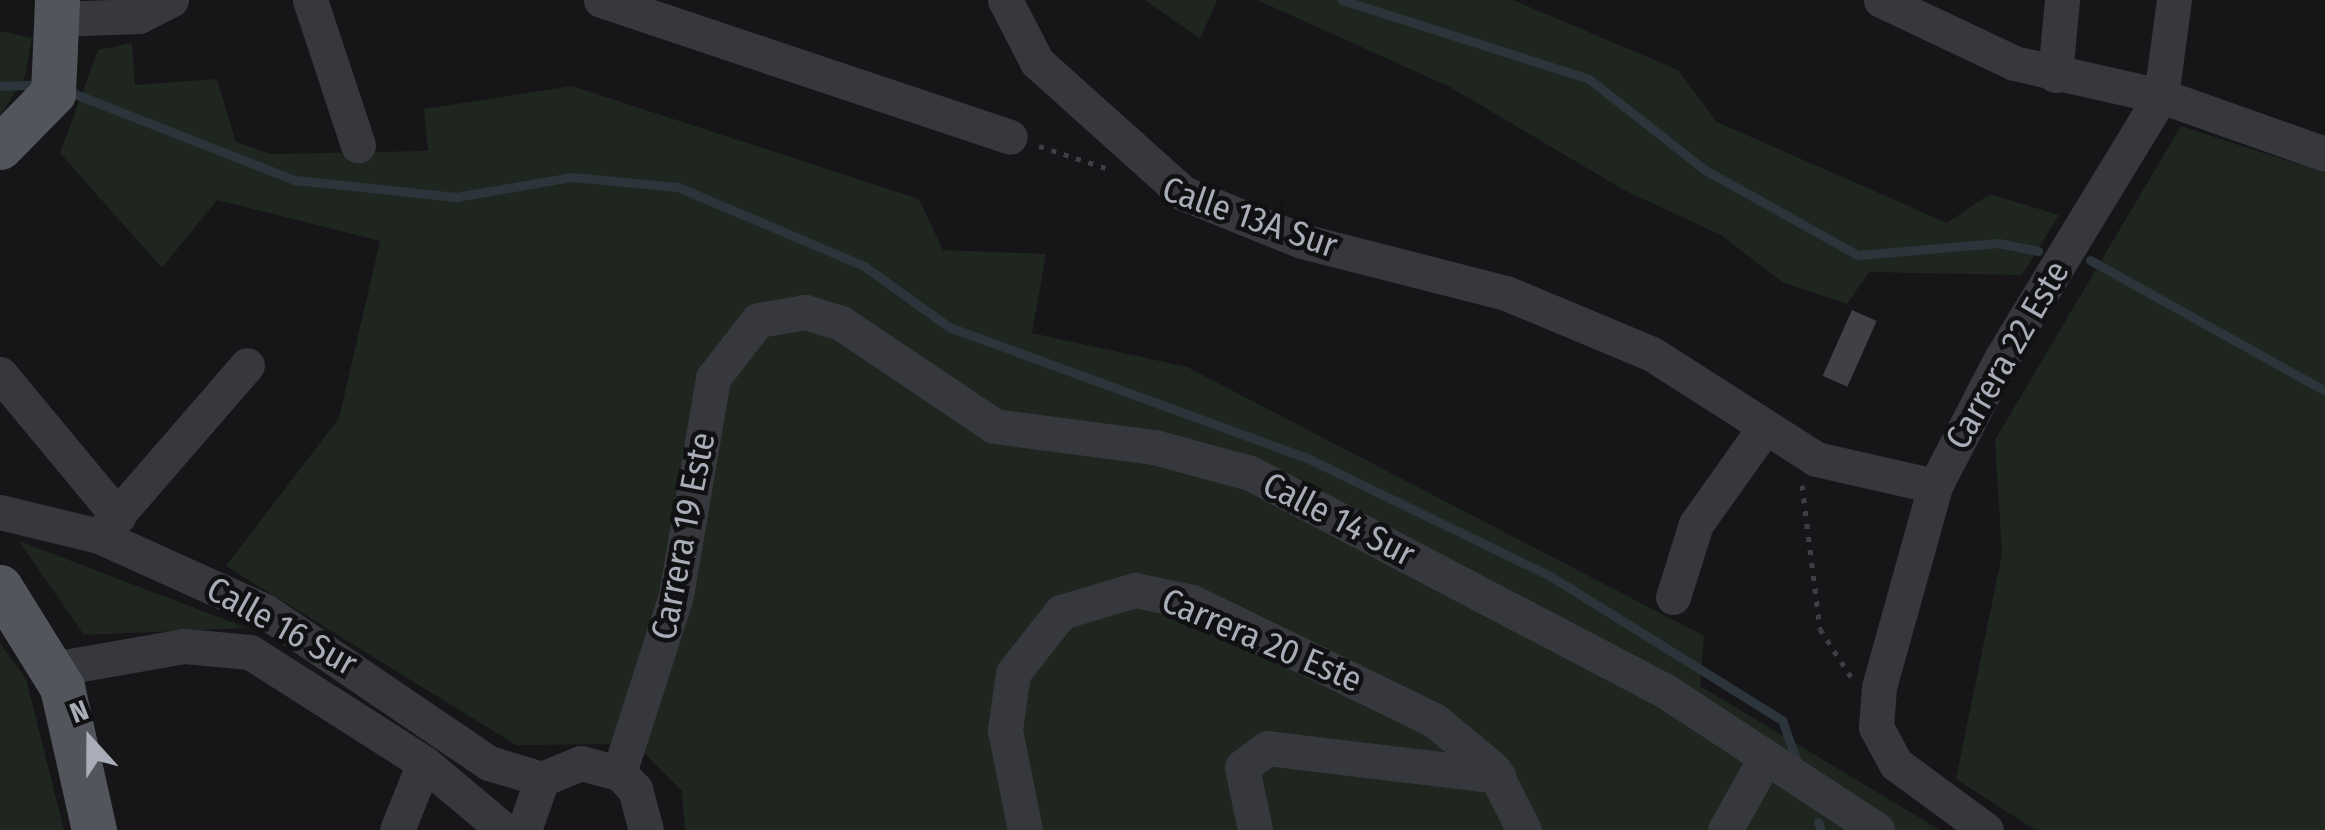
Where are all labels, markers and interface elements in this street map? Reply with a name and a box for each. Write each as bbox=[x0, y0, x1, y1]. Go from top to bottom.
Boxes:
street label: Calle 13A Sur bbox=[1157, 168, 1343, 266]
street label: Carrera 22 Este bbox=[1936, 253, 2078, 457]
street label: Carrera 19 Este bbox=[642, 429, 724, 643]
street label: Calle 14 Sur bbox=[1256, 463, 1422, 575]
street label: Calle 16 Sur bbox=[200, 568, 364, 684]
street label: Carrera 20 Este bbox=[1156, 579, 1368, 701]
north arrow bbox=[40, 690, 140, 790]
text: N bbox=[65, 693, 93, 730]

